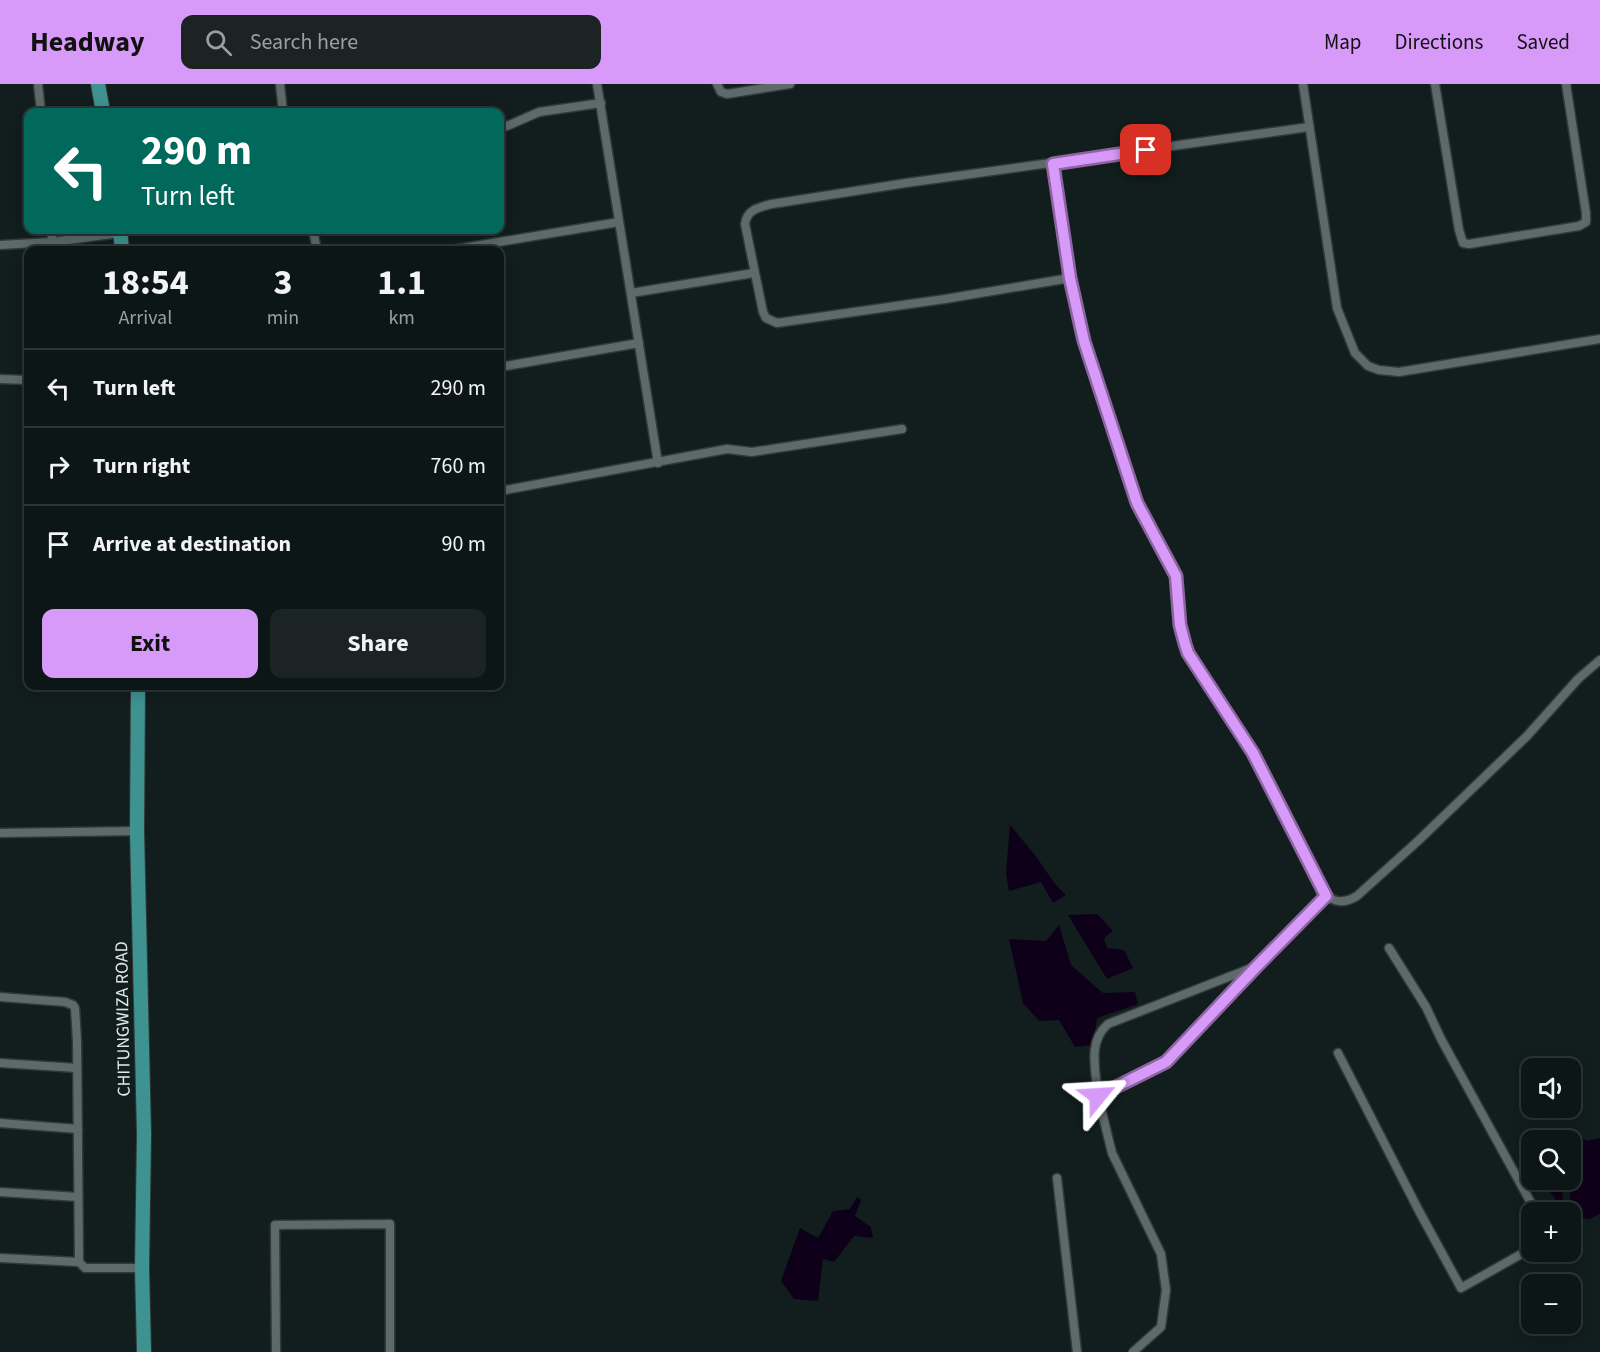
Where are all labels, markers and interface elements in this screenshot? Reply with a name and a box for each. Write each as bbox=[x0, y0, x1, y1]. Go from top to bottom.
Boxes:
search box bbox=[181, 15, 601, 69]
text: Headway bbox=[30, 22, 145, 62]
icon: search bbox=[202, 26, 235, 59]
text: Search here bbox=[250, 26, 358, 58]
text: Map bbox=[1324, 27, 1362, 57]
text: Directions bbox=[1395, 27, 1483, 57]
text: Saved bbox=[1516, 27, 1570, 57]
text: 290 m bbox=[141, 121, 252, 181]
pin bbox=[1120, 124, 1171, 175]
icon: left bbox=[42, 132, 120, 210]
icon: arrive bbox=[1129, 133, 1162, 166]
text: Turn left bbox=[141, 177, 235, 216]
text: 18:54 bbox=[102, 257, 189, 308]
text: 3 bbox=[274, 257, 293, 308]
text: 1.1 bbox=[377, 257, 426, 308]
text: Arrival bbox=[119, 304, 172, 332]
text: min bbox=[267, 304, 299, 332]
text: km bbox=[388, 304, 415, 332]
icon: left bbox=[42, 372, 75, 405]
text: Turn left bbox=[93, 372, 175, 404]
text: 290 m bbox=[431, 372, 486, 404]
icon: right bbox=[42, 450, 75, 483]
text: Turn right bbox=[93, 450, 190, 482]
text: 760 m bbox=[431, 450, 486, 482]
icon: arrive bbox=[42, 528, 75, 561]
text: Arrive at destination bbox=[93, 528, 291, 560]
text: 90 m bbox=[441, 528, 486, 560]
button: Exit bbox=[42, 609, 258, 678]
button: Share bbox=[270, 609, 486, 678]
street label: CHITUNGWIZA ROAD bbox=[109, 941, 137, 1097]
map controls bbox=[1521, 1058, 1581, 1334]
button: sound bbox=[1521, 1058, 1581, 1118]
position arrow bbox=[1066, 1064, 1130, 1128]
button: search bbox=[1521, 1130, 1581, 1190]
button: + bbox=[1521, 1202, 1581, 1262]
button: − bbox=[1521, 1274, 1581, 1334]

